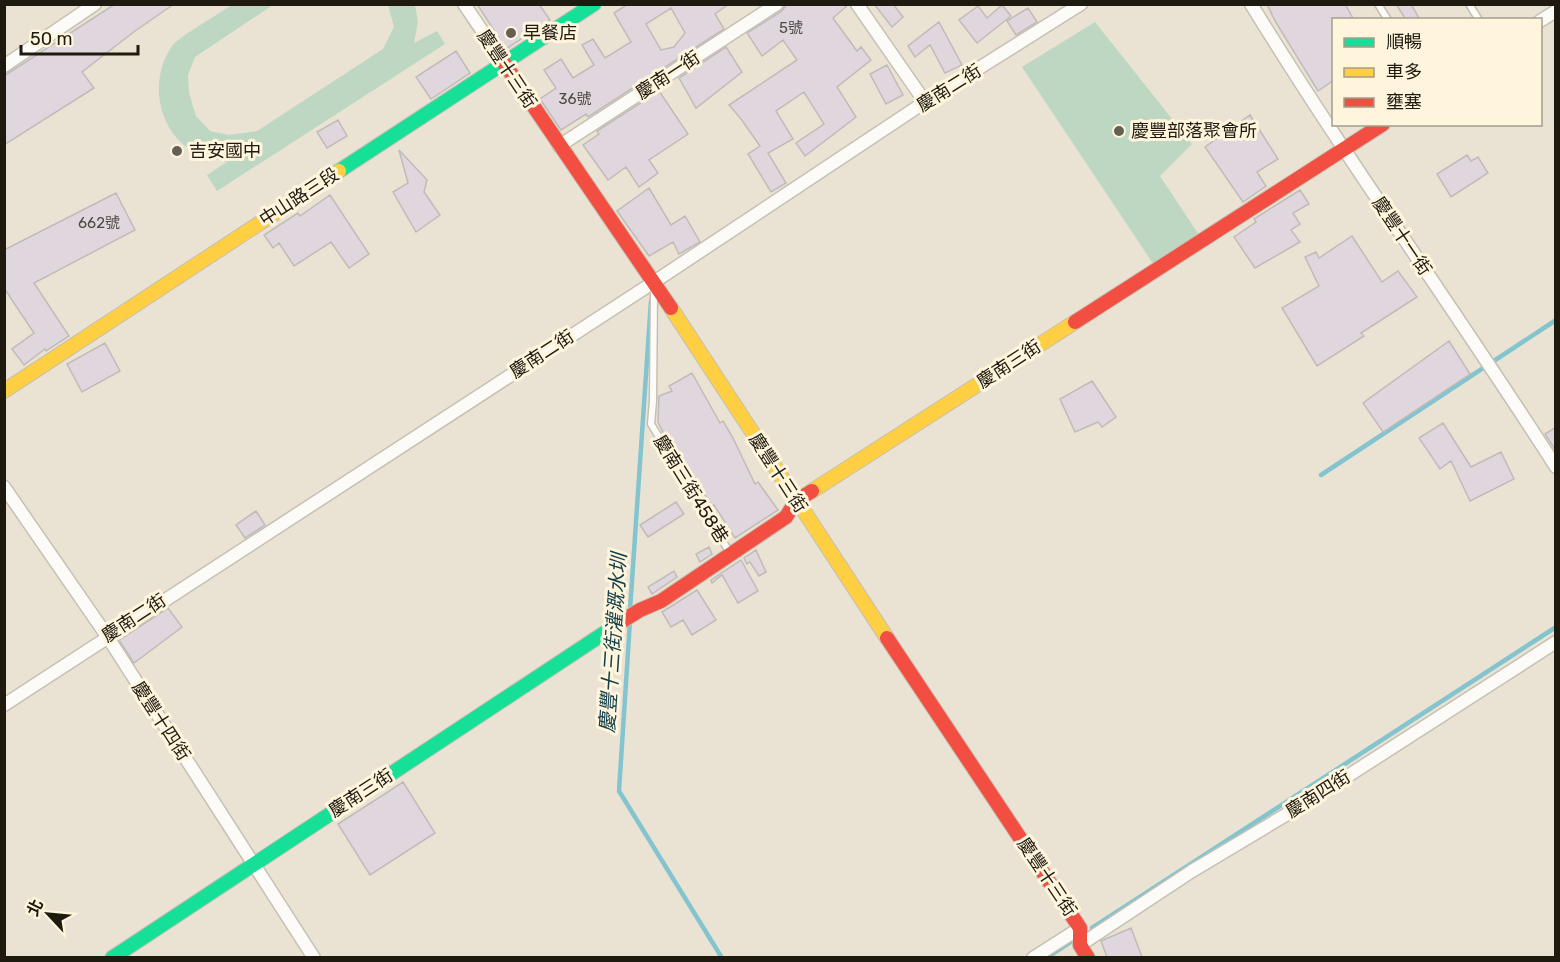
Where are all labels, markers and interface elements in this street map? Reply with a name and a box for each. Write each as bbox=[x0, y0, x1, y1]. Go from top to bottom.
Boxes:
scale bar bbox=[21, 18, 138, 56]
legend bbox=[1332, 18, 1542, 126]
house number: 5號 bbox=[779, 19, 803, 37]
place label: 早餐店 bbox=[523, 22, 577, 44]
street label: 慶豐十三街 bbox=[473, 26, 541, 112]
marker: 早餐店 bbox=[504, 26, 518, 40]
text: 50 m bbox=[30, 28, 73, 50]
text: 順暢 bbox=[1386, 31, 1422, 53]
street label: 慶南一街 bbox=[632, 46, 704, 104]
street label: 慶南二街 bbox=[913, 60, 985, 116]
text: 車多 bbox=[1386, 61, 1422, 83]
house number: 36號 bbox=[558, 90, 592, 108]
text: 壅塞 bbox=[1386, 91, 1422, 113]
place label: 慶豐部落聚會所 bbox=[1131, 120, 1257, 142]
marker: 慶豐部落聚會所 bbox=[1112, 124, 1126, 138]
place label: 吉安國中 bbox=[189, 140, 261, 162]
marker: 吉安國中 bbox=[170, 144, 184, 158]
street label: 中山路三段 bbox=[255, 163, 343, 231]
street label: 慶豐十一街 bbox=[1368, 193, 1436, 279]
house number: 662號 bbox=[78, 214, 120, 232]
street label: 慶南二街 bbox=[506, 325, 578, 383]
street label: 慶南三街 bbox=[973, 335, 1045, 393]
street label: 慶豐十三街 bbox=[744, 429, 812, 517]
street label: 慶南三街458巷 bbox=[649, 431, 733, 547]
water label: 慶豐十三街灌溉水圳 bbox=[595, 549, 631, 734]
street label: 慶南二街 bbox=[98, 589, 170, 647]
street label: 慶豐十四街 bbox=[127, 677, 195, 765]
street label: 慶南三街 bbox=[325, 764, 397, 822]
street label: 慶南四街 bbox=[1282, 766, 1354, 822]
street label: 慶豐十三街 bbox=[1013, 834, 1081, 920]
north arrow bbox=[18, 884, 78, 944]
text: 北 bbox=[23, 896, 47, 919]

